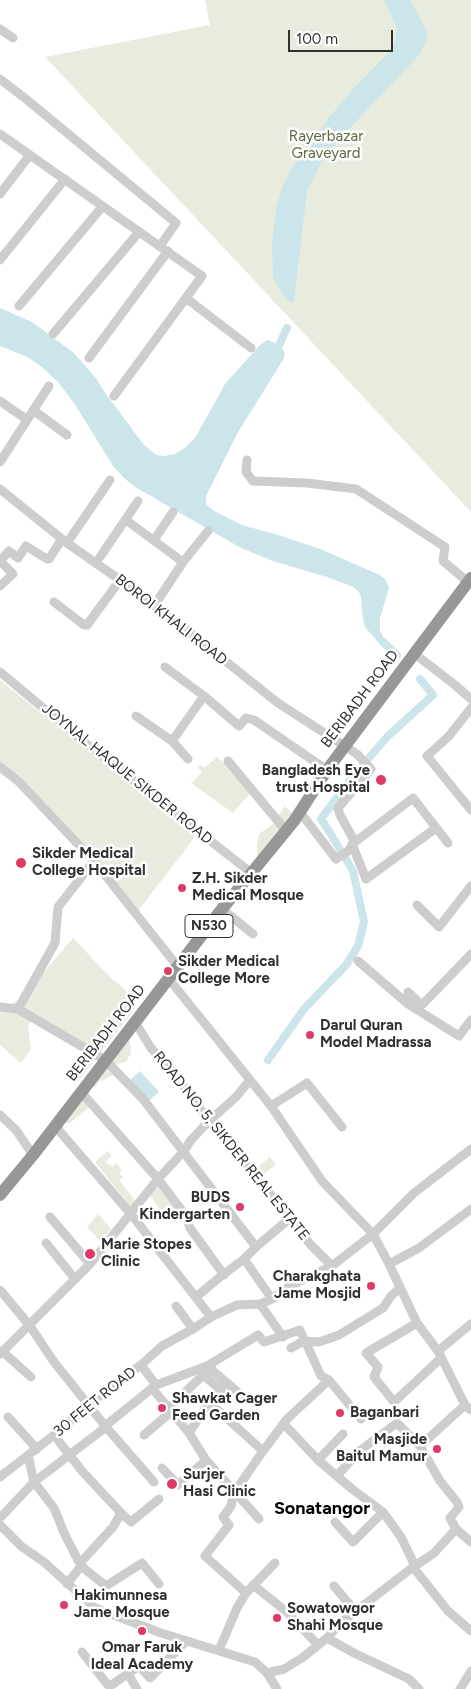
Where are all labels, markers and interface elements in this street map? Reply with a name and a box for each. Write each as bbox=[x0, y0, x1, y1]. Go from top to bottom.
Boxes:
scale bar bbox=[291, 20, 396, 52]
text: 100 m bbox=[296, 30, 338, 48]
park label: Rayerbazar Graveyard bbox=[289, 128, 363, 163]
street label: BOROI KHALI ROAD bbox=[111, 571, 231, 669]
street label: BERIBADH ROAD bbox=[317, 647, 403, 751]
street label: JOYNAL HAQUE SIKDER ROAD bbox=[38, 700, 216, 848]
place label: Bangladesh Eye trust Hospital bbox=[262, 762, 370, 797]
marker: Bangladesh Eye trust Hospital bbox=[374, 773, 388, 787]
place label: Sikder Medical College Hospital bbox=[32, 845, 146, 880]
marker: Sikder Medical College Hospital bbox=[14, 856, 28, 870]
place label: Z.H. Sikder Medical Mosque bbox=[192, 870, 304, 905]
marker: Z.H. Sikder Medical Mosque bbox=[176, 882, 188, 894]
road number: N530 bbox=[185, 914, 233, 938]
place label: Sikder Medical College More bbox=[178, 953, 279, 988]
marker: Sikder Medical College More bbox=[162, 965, 174, 977]
street label: BERIBADH ROAD bbox=[63, 981, 149, 1085]
place label: Darul Quran Model Madrassa bbox=[320, 1017, 431, 1052]
marker: Darul Quran Model Madrassa bbox=[304, 1029, 316, 1041]
street label: ROAD NO. 5, SIKDER REAL ESTATE bbox=[149, 1048, 313, 1244]
place label: BUDS Kindergarten bbox=[139, 1189, 230, 1224]
marker: BUDS Kindergarten bbox=[234, 1201, 246, 1213]
place label: Marie Stopes Clinic bbox=[101, 1236, 191, 1271]
marker: Marie Stopes Clinic bbox=[83, 1247, 97, 1261]
place label: Charakghata Jame Mosjid bbox=[273, 1268, 361, 1303]
marker: Charakghata Jame Mosjid bbox=[365, 1280, 377, 1292]
street label: 30 FEET ROAD bbox=[50, 1363, 140, 1441]
place label: Shawkat Cager Feed Garden bbox=[172, 1390, 277, 1425]
marker: Shawkat Cager Feed Garden bbox=[156, 1402, 168, 1414]
place label: Baganbari bbox=[350, 1404, 419, 1422]
marker: Baganbari bbox=[334, 1407, 346, 1419]
place label: Masjide Baitul Mamur bbox=[336, 1431, 427, 1466]
marker: Masjide Baitul Mamur bbox=[431, 1443, 443, 1455]
place label: Surjer Hasi Clinic bbox=[183, 1466, 256, 1501]
marker: Surjer Hasi Clinic bbox=[165, 1477, 179, 1491]
district label: Sonatangor bbox=[274, 1498, 370, 1520]
place label: Hakimunnesa Jame Mosque bbox=[74, 1587, 170, 1622]
marker: Hakimunnesa Jame Mosque bbox=[58, 1599, 70, 1611]
place label: Sowatowgor Shahi Mosque bbox=[287, 1600, 383, 1635]
marker: Sowatowgor Shahi Mosque bbox=[271, 1612, 283, 1624]
marker: Omar Faruk Ideal Academy bbox=[136, 1625, 148, 1637]
place label: Omar Faruk Ideal Academy bbox=[91, 1639, 193, 1674]

